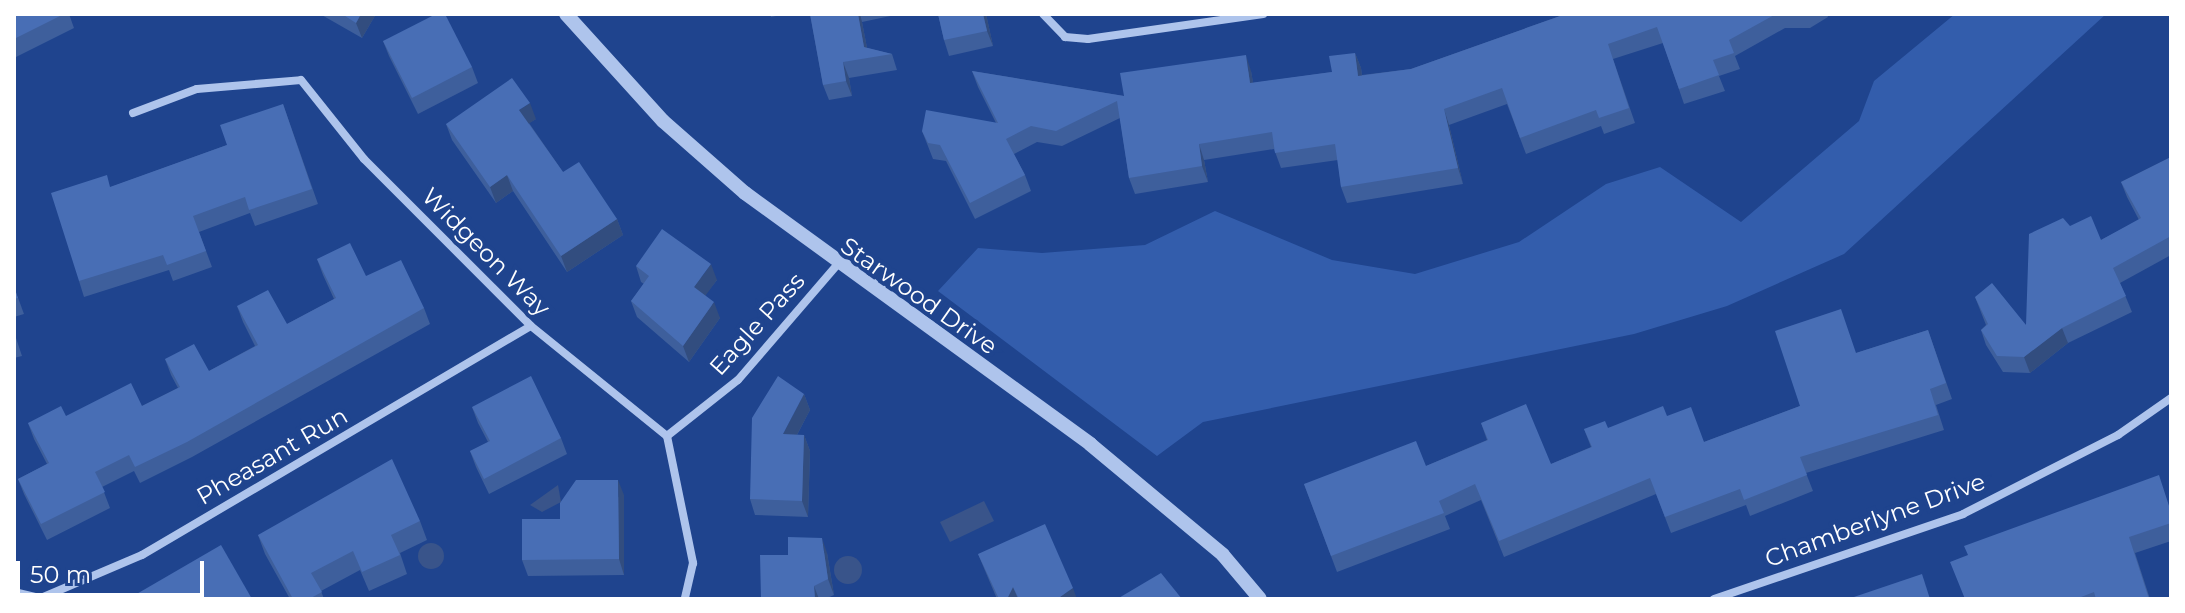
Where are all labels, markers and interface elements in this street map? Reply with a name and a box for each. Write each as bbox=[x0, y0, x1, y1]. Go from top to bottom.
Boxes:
street label: Widgeon Way bbox=[416, 182, 556, 322]
street label: Starwood Drive bbox=[835, 231, 1003, 361]
street label: Eagle Pass bbox=[703, 267, 811, 381]
street label: Pheasant Run bbox=[191, 401, 353, 511]
street label: Chamberlyne Drive bbox=[1761, 467, 1989, 573]
scale bar bbox=[20, 545, 208, 595]
text: 50 m bbox=[30, 560, 91, 589]

